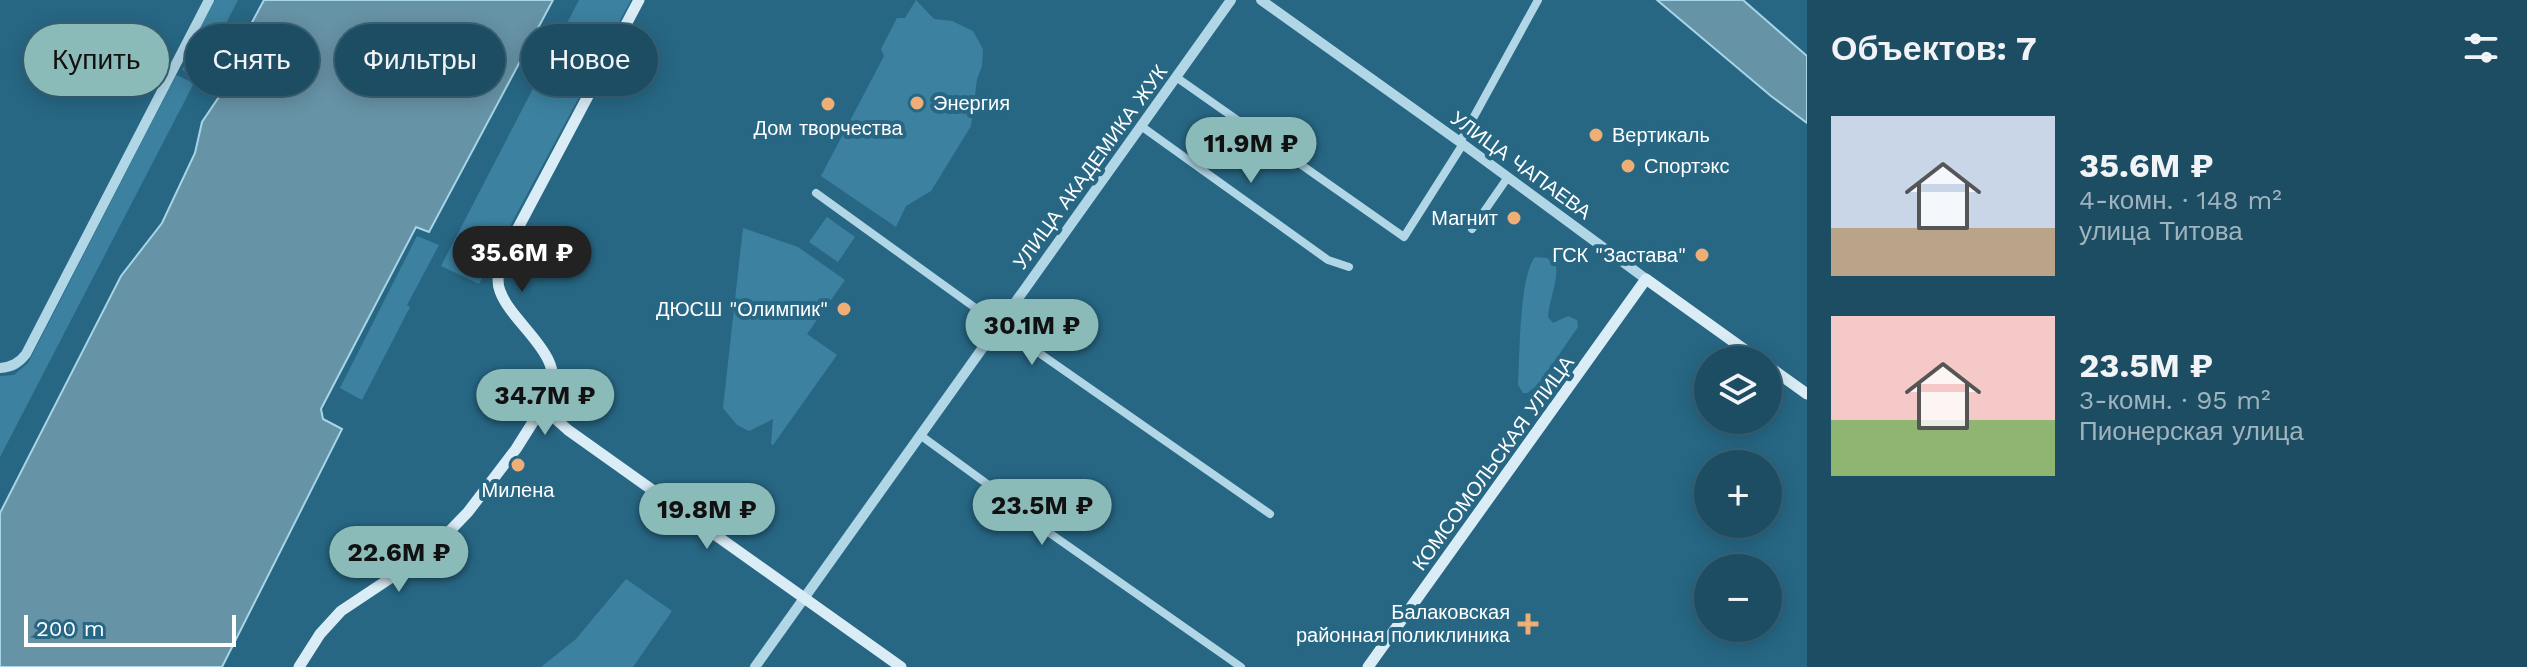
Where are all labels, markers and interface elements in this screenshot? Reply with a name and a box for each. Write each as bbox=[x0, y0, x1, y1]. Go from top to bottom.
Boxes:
chip: Купить bbox=[24, 24, 169, 96]
chip: Снять bbox=[185, 24, 319, 96]
chip: Фильтры bbox=[335, 24, 505, 96]
chip: Новое bbox=[521, 24, 658, 96]
icon: filters bbox=[2459, 26, 2503, 70]
text: Объектов: 7 bbox=[1831, 28, 2037, 68]
street label: УЛИЦА АКАДЕМИКА ЖУК bbox=[1008, 60, 1172, 274]
place label: Энергия bbox=[933, 91, 1010, 115]
marker: Энергия bbox=[908, 94, 926, 112]
marker: Дом творчества bbox=[819, 95, 837, 113]
street label: УЛИЦА ЧАПАЕВА bbox=[1446, 106, 1597, 224]
place label: Дом творчества bbox=[753, 116, 903, 140]
pin: 11.9M ₽ bbox=[1177, 117, 1325, 185]
place label: Вертикаль bbox=[1612, 123, 1710, 147]
marker: Вертикаль bbox=[1587, 126, 1605, 144]
text: 11.9M ₽ bbox=[1204, 128, 1298, 158]
text: 35.6M ₽ bbox=[2079, 145, 2214, 185]
icon: home bbox=[1895, 148, 1991, 244]
place label: Спортэкс bbox=[1644, 154, 1729, 178]
marker: Спортэкс bbox=[1619, 157, 1637, 175]
text: 4-комн. · 148 m² bbox=[2079, 185, 2282, 215]
place label: Магнит bbox=[1431, 206, 1498, 230]
marker: Магнит bbox=[1505, 209, 1523, 227]
text: улица Титова bbox=[2079, 216, 2243, 246]
pin: 35.6M ₽ bbox=[448, 226, 596, 294]
text: 35.6M ₽ bbox=[471, 237, 573, 267]
place label: ГСК "Застава" bbox=[1552, 243, 1686, 267]
marker: ГСК "Застава" bbox=[1693, 246, 1711, 264]
place label: ДЮСШ "Олимпик" bbox=[656, 297, 828, 321]
pin: 30.1M ₽ bbox=[958, 299, 1106, 367]
marker: ДЮСШ "Олимпик" bbox=[835, 300, 853, 318]
text: 30.1M ₽ bbox=[983, 310, 1081, 340]
text: 23.5M ₽ bbox=[2079, 345, 2213, 385]
map controls bbox=[1694, 346, 1782, 642]
button: layers bbox=[1694, 346, 1782, 434]
icon: home bbox=[1895, 348, 1991, 444]
street label: КОМСОМОЛЬСКАЯ УЛИЦА bbox=[1407, 350, 1579, 575]
pin: 34.7M ₽ bbox=[471, 369, 619, 437]
text: 34.7M ₽ bbox=[494, 380, 596, 410]
text: 3-комн. · 95 m² bbox=[2079, 385, 2271, 415]
text: Пионерская улица bbox=[2079, 416, 2304, 446]
button: + bbox=[1694, 450, 1782, 538]
marker: Милена bbox=[509, 456, 527, 474]
place label: Милена bbox=[482, 478, 555, 502]
pin: 23.5M ₽ bbox=[968, 479, 1116, 547]
pin: 19.8M ₽ bbox=[633, 483, 781, 551]
text: 23.5M ₽ bbox=[991, 490, 1093, 520]
text: 19.8M ₽ bbox=[657, 494, 757, 524]
pin: 22.6M ₽ bbox=[325, 526, 473, 594]
text: 22.6M ₽ bbox=[347, 537, 451, 567]
button: − bbox=[1694, 554, 1782, 642]
place label: Балаковская районная поликлиника bbox=[1296, 600, 1511, 647]
scale bar bbox=[24, 611, 236, 647]
marker: Балаковская районная поликлиника bbox=[1517, 613, 1539, 635]
text: 200 m bbox=[36, 616, 105, 641]

